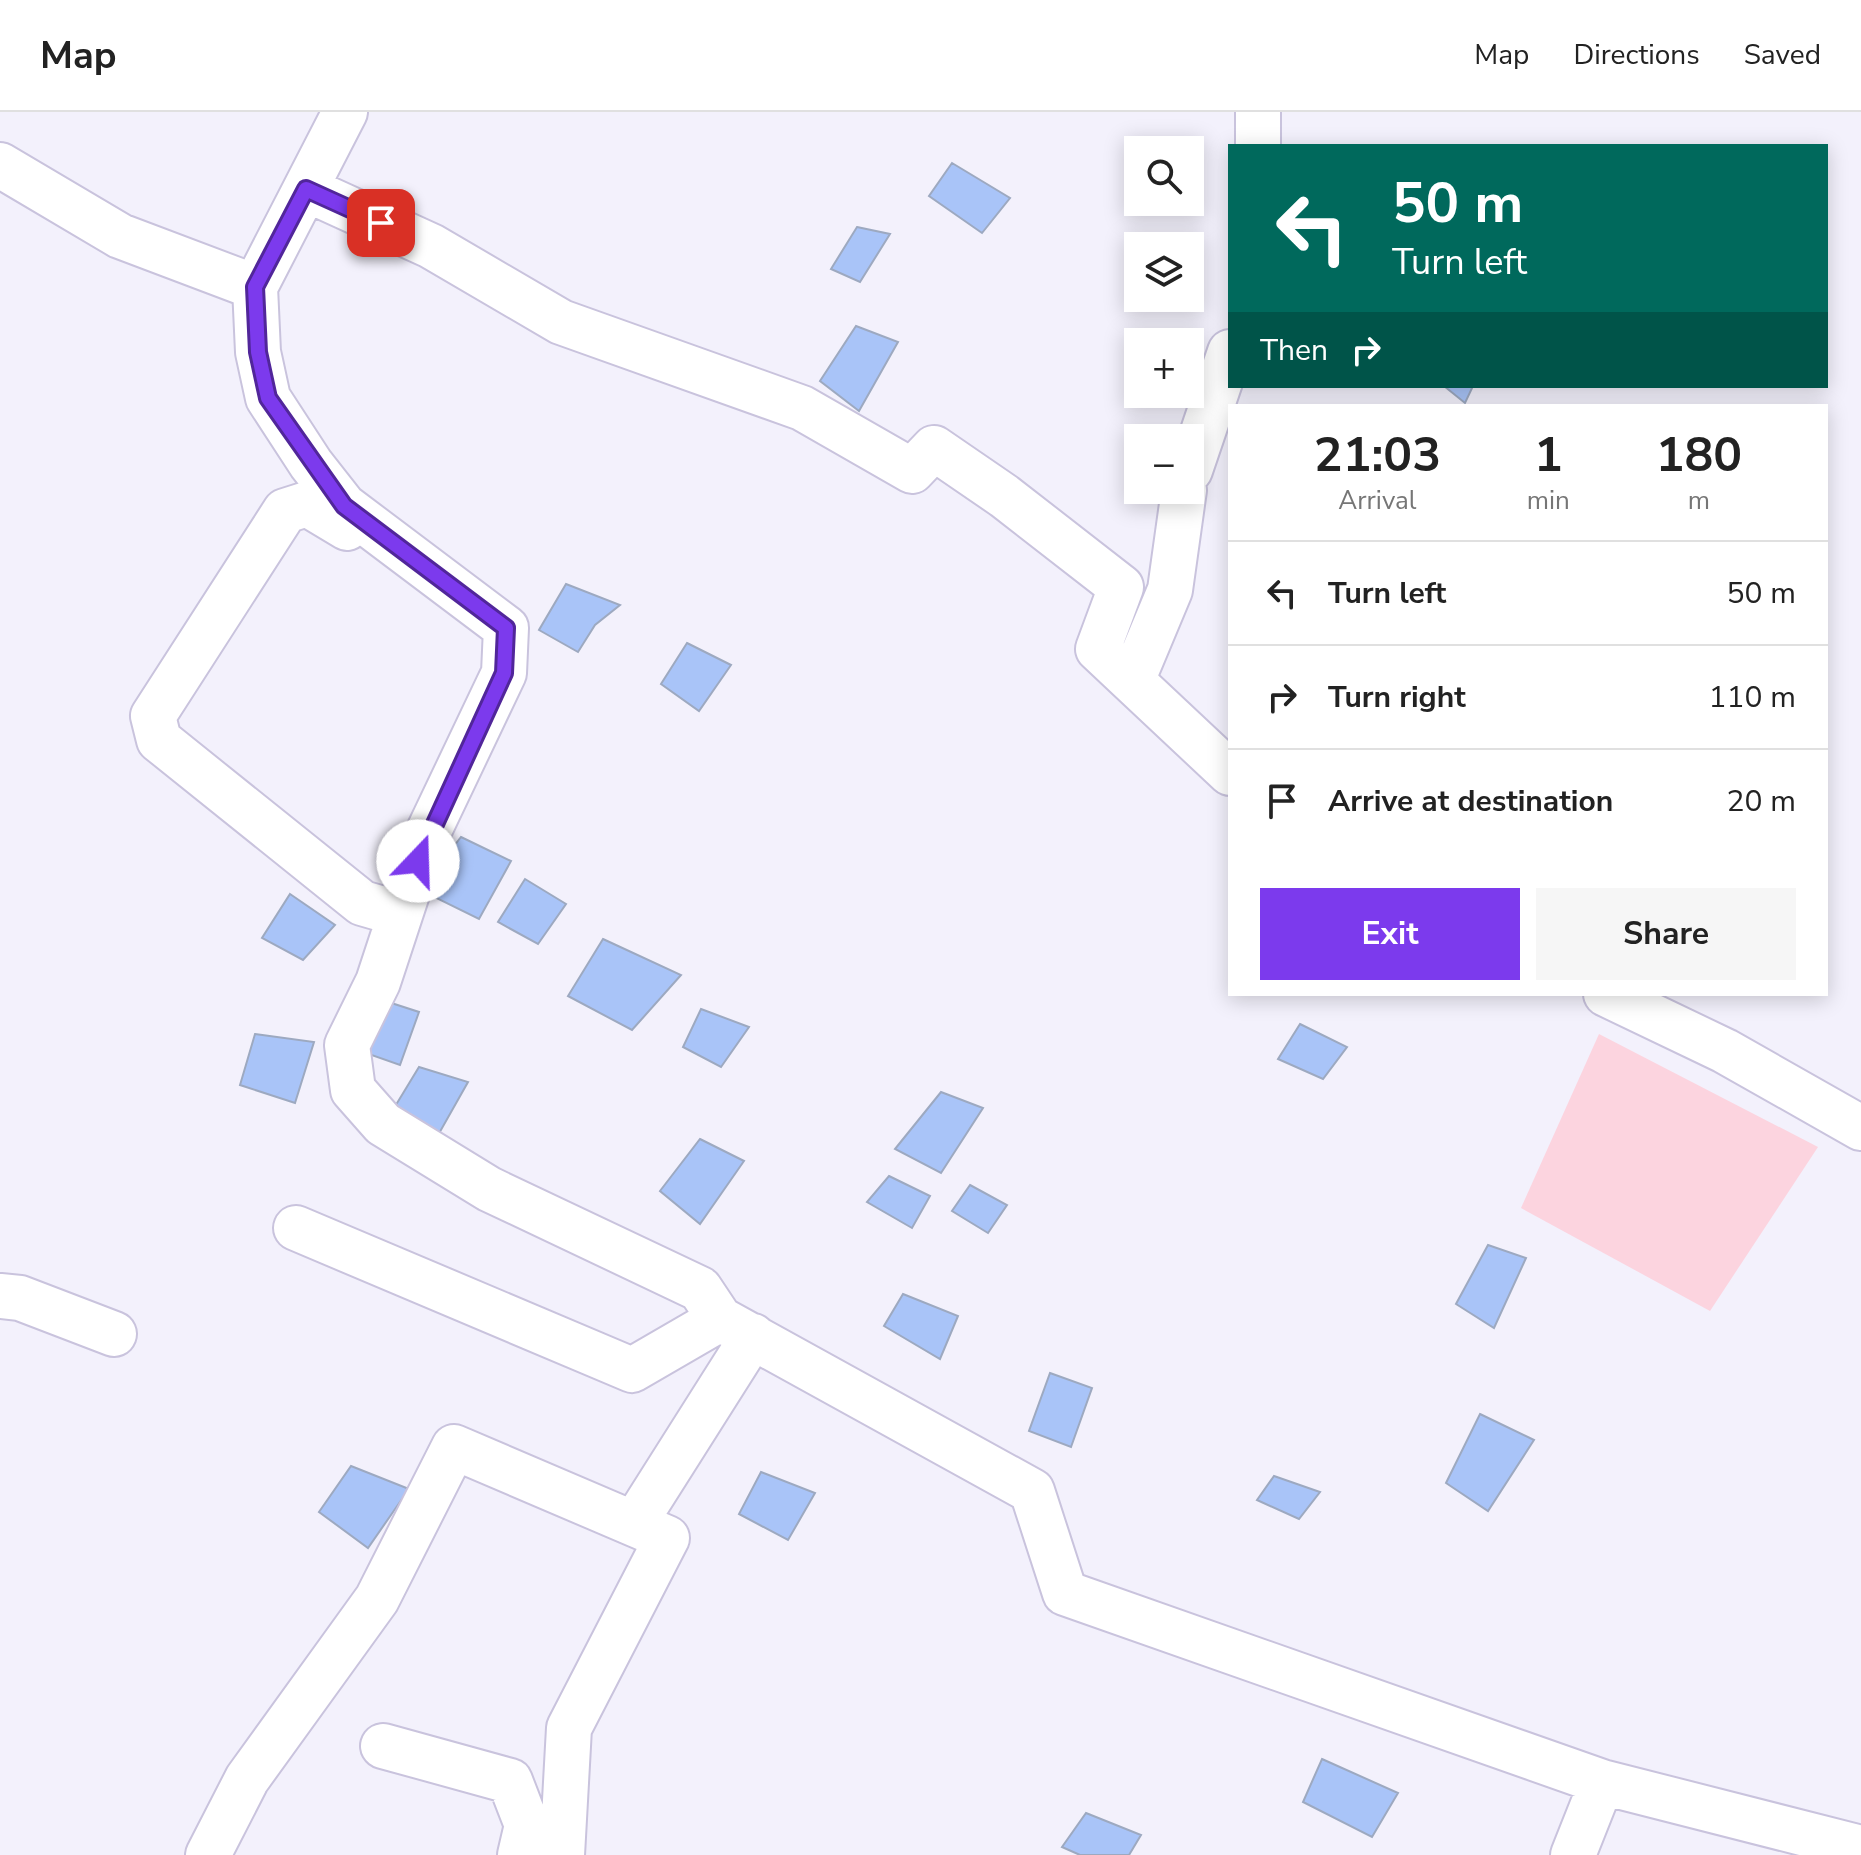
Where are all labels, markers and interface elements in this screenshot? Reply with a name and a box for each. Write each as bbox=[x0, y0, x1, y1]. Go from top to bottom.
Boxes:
text: Map bbox=[40, 30, 117, 81]
text: Map bbox=[1474, 36, 1529, 74]
text: Directions bbox=[1573, 36, 1700, 74]
text: Saved bbox=[1744, 36, 1821, 74]
map controls bbox=[1124, 136, 1204, 504]
button: search bbox=[1124, 136, 1204, 216]
text: 50 m bbox=[1392, 165, 1523, 242]
icon: left bbox=[1260, 176, 1364, 280]
pin bbox=[347, 189, 415, 257]
icon: arrive bbox=[359, 201, 403, 245]
button: layers bbox=[1124, 232, 1204, 312]
text: Turn left bbox=[1392, 238, 1527, 287]
button: + bbox=[1124, 328, 1204, 408]
icon: right bbox=[1344, 328, 1388, 372]
text: Then bbox=[1260, 330, 1328, 371]
text: 21:03 bbox=[1314, 422, 1441, 488]
text: 1 bbox=[1534, 422, 1563, 488]
text: 180 bbox=[1656, 422, 1742, 488]
button: − bbox=[1124, 424, 1204, 504]
text: Arrival bbox=[1338, 483, 1417, 518]
text: min bbox=[1527, 483, 1570, 518]
text: m bbox=[1688, 483, 1710, 518]
icon: left bbox=[1260, 571, 1304, 615]
text: Turn left bbox=[1328, 573, 1446, 614]
text: 50 m bbox=[1727, 573, 1796, 614]
icon: right bbox=[1260, 675, 1304, 719]
text: Turn right bbox=[1328, 677, 1466, 718]
text: 110 m bbox=[1709, 677, 1796, 718]
icon: arrive bbox=[1260, 779, 1304, 823]
text: Arrive at destination bbox=[1328, 781, 1613, 822]
text: 20 m bbox=[1727, 781, 1796, 822]
position arrow bbox=[376, 819, 460, 903]
button: Exit bbox=[1260, 888, 1520, 980]
button: Share bbox=[1536, 888, 1796, 980]

